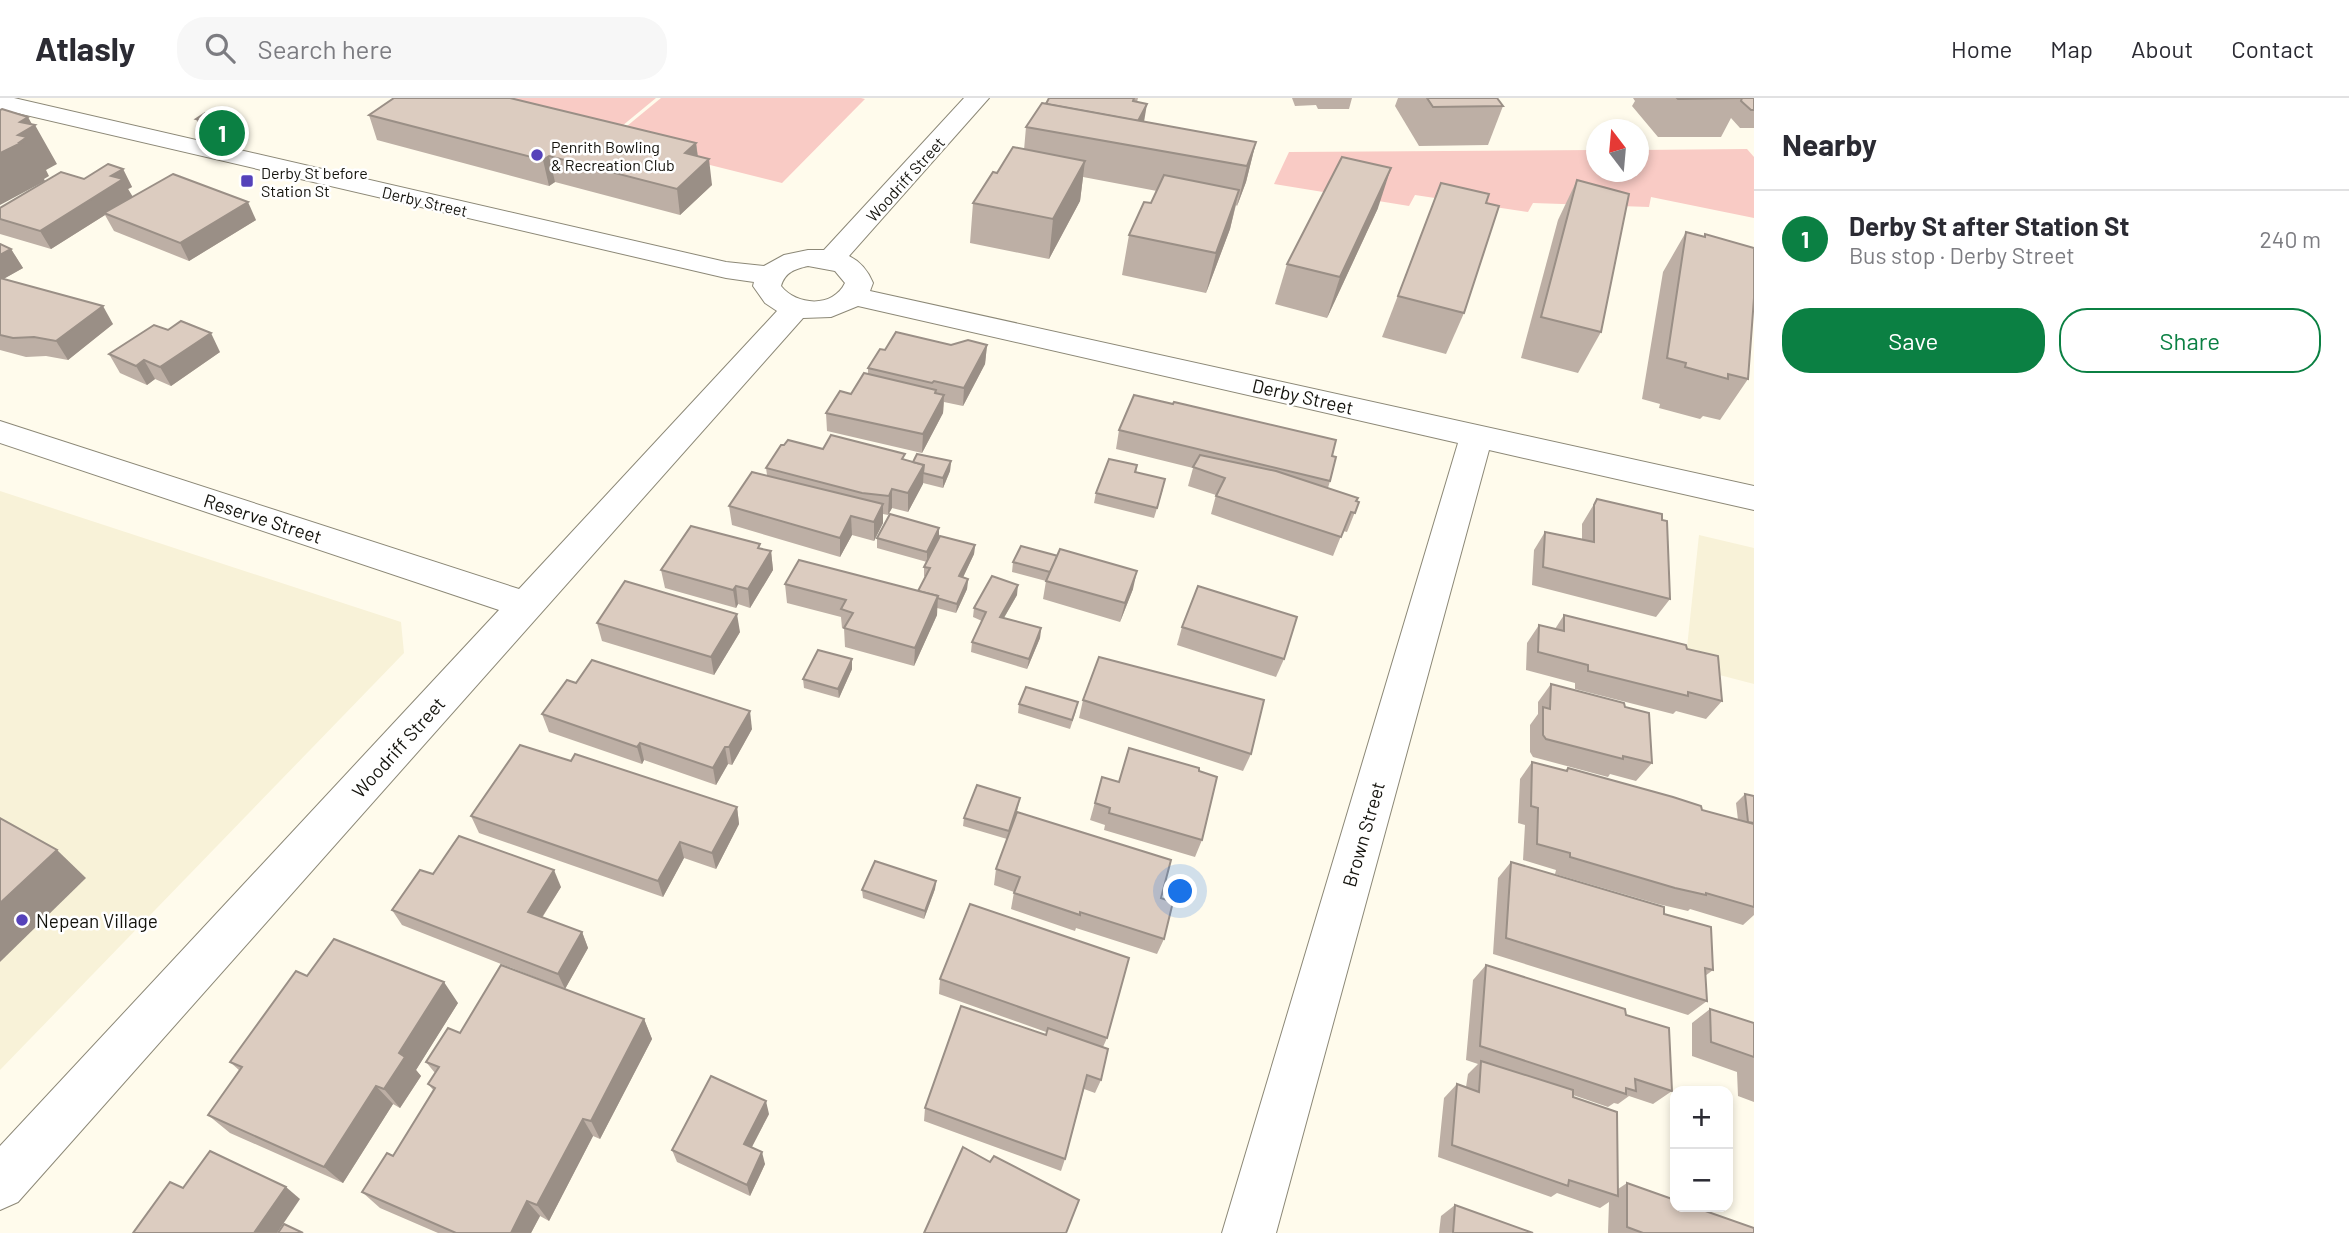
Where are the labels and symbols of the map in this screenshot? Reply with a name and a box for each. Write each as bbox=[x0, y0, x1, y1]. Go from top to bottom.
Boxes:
pin: 1 bbox=[199, 107, 245, 159]
north arrow bbox=[1586, 119, 1649, 182]
street label: Woodriff Street bbox=[862, 133, 948, 225]
place label: Penrith Bowling & Recreation Club bbox=[551, 137, 675, 174]
marker: Penrith Bowling & Recreation Club bbox=[529, 147, 545, 163]
place label: Derby St before Station St bbox=[261, 163, 368, 200]
marker: Derby St before Station St bbox=[239, 173, 255, 189]
street label: Derby Street bbox=[380, 182, 470, 220]
street label: Derby Street bbox=[1250, 373, 1356, 419]
street label: Reserve Street bbox=[201, 488, 325, 548]
street label: Woodriff Street bbox=[347, 692, 449, 802]
street label: Brown Street bbox=[1337, 779, 1389, 889]
your location bbox=[1163, 874, 1197, 908]
place label: Nepean Village bbox=[36, 909, 158, 932]
marker: Nepean Village bbox=[14, 912, 30, 928]

